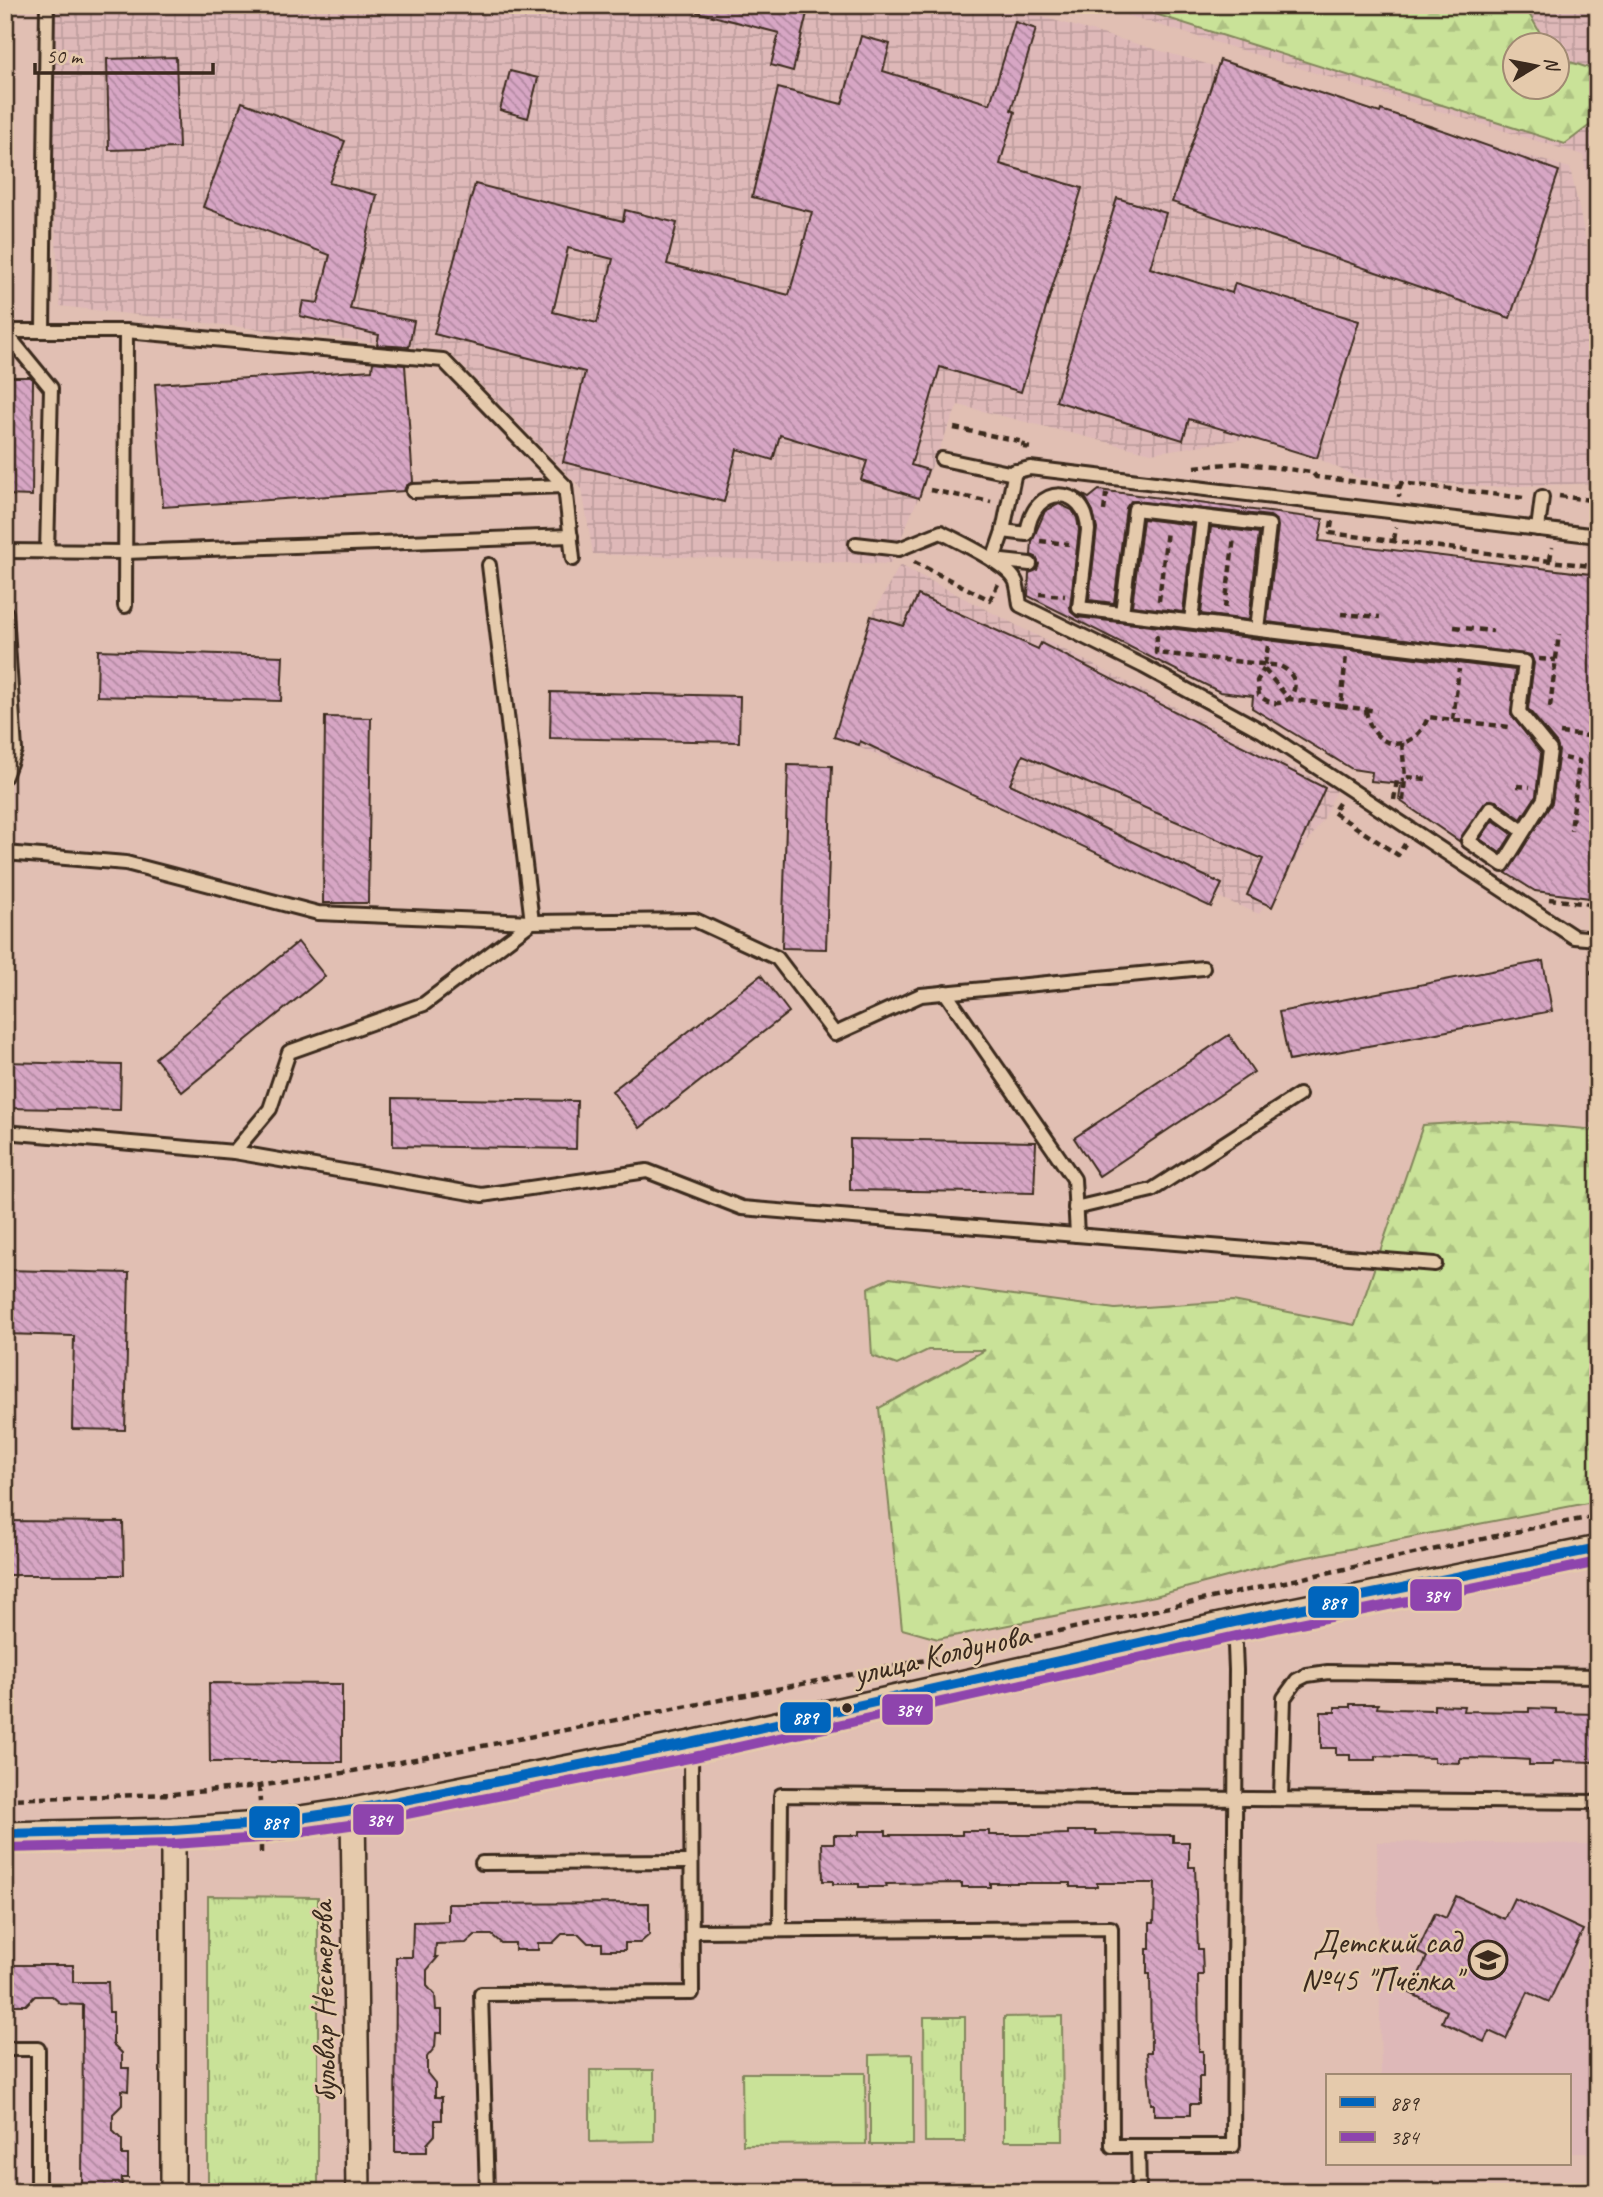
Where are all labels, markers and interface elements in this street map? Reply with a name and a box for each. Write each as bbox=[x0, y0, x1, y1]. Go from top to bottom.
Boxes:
scale bar bbox=[35, 32, 214, 76]
north arrow bbox=[1502, 32, 1572, 102]
text: 50 m bbox=[46, 43, 84, 69]
text: N bbox=[1539, 55, 1565, 74]
line badge: 384 bbox=[1409, 1578, 1463, 1612]
text: 384 bbox=[1423, 1584, 1451, 1608]
line badge: 889 bbox=[1307, 1585, 1360, 1619]
text: 889 bbox=[1320, 1591, 1348, 1615]
street label: улица Колдунова bbox=[847, 1613, 1036, 1695]
line badge: 384 bbox=[881, 1693, 934, 1726]
text: 384 bbox=[895, 1698, 923, 1722]
line badge: 889 bbox=[779, 1701, 832, 1734]
unlabelled marker bbox=[840, 1701, 854, 1715]
text: 889 bbox=[792, 1706, 820, 1730]
line badge: 384 bbox=[352, 1803, 405, 1836]
line badge: 889 bbox=[248, 1805, 301, 1839]
text: 384 bbox=[366, 1808, 394, 1832]
text: 889 bbox=[262, 1811, 290, 1835]
street label: бульвар Нестерова bbox=[300, 1899, 346, 2103]
place label: Детский сад №45 "Пчёлка" bbox=[1301, 1921, 1467, 2001]
school or university icon: Детский сад №45 "Пчёлка" bbox=[1467, 1939, 1509, 1981]
legend bbox=[1326, 2074, 1572, 2166]
text: 889 bbox=[1390, 2090, 1420, 2116]
text: 384 bbox=[1390, 2124, 1421, 2150]

